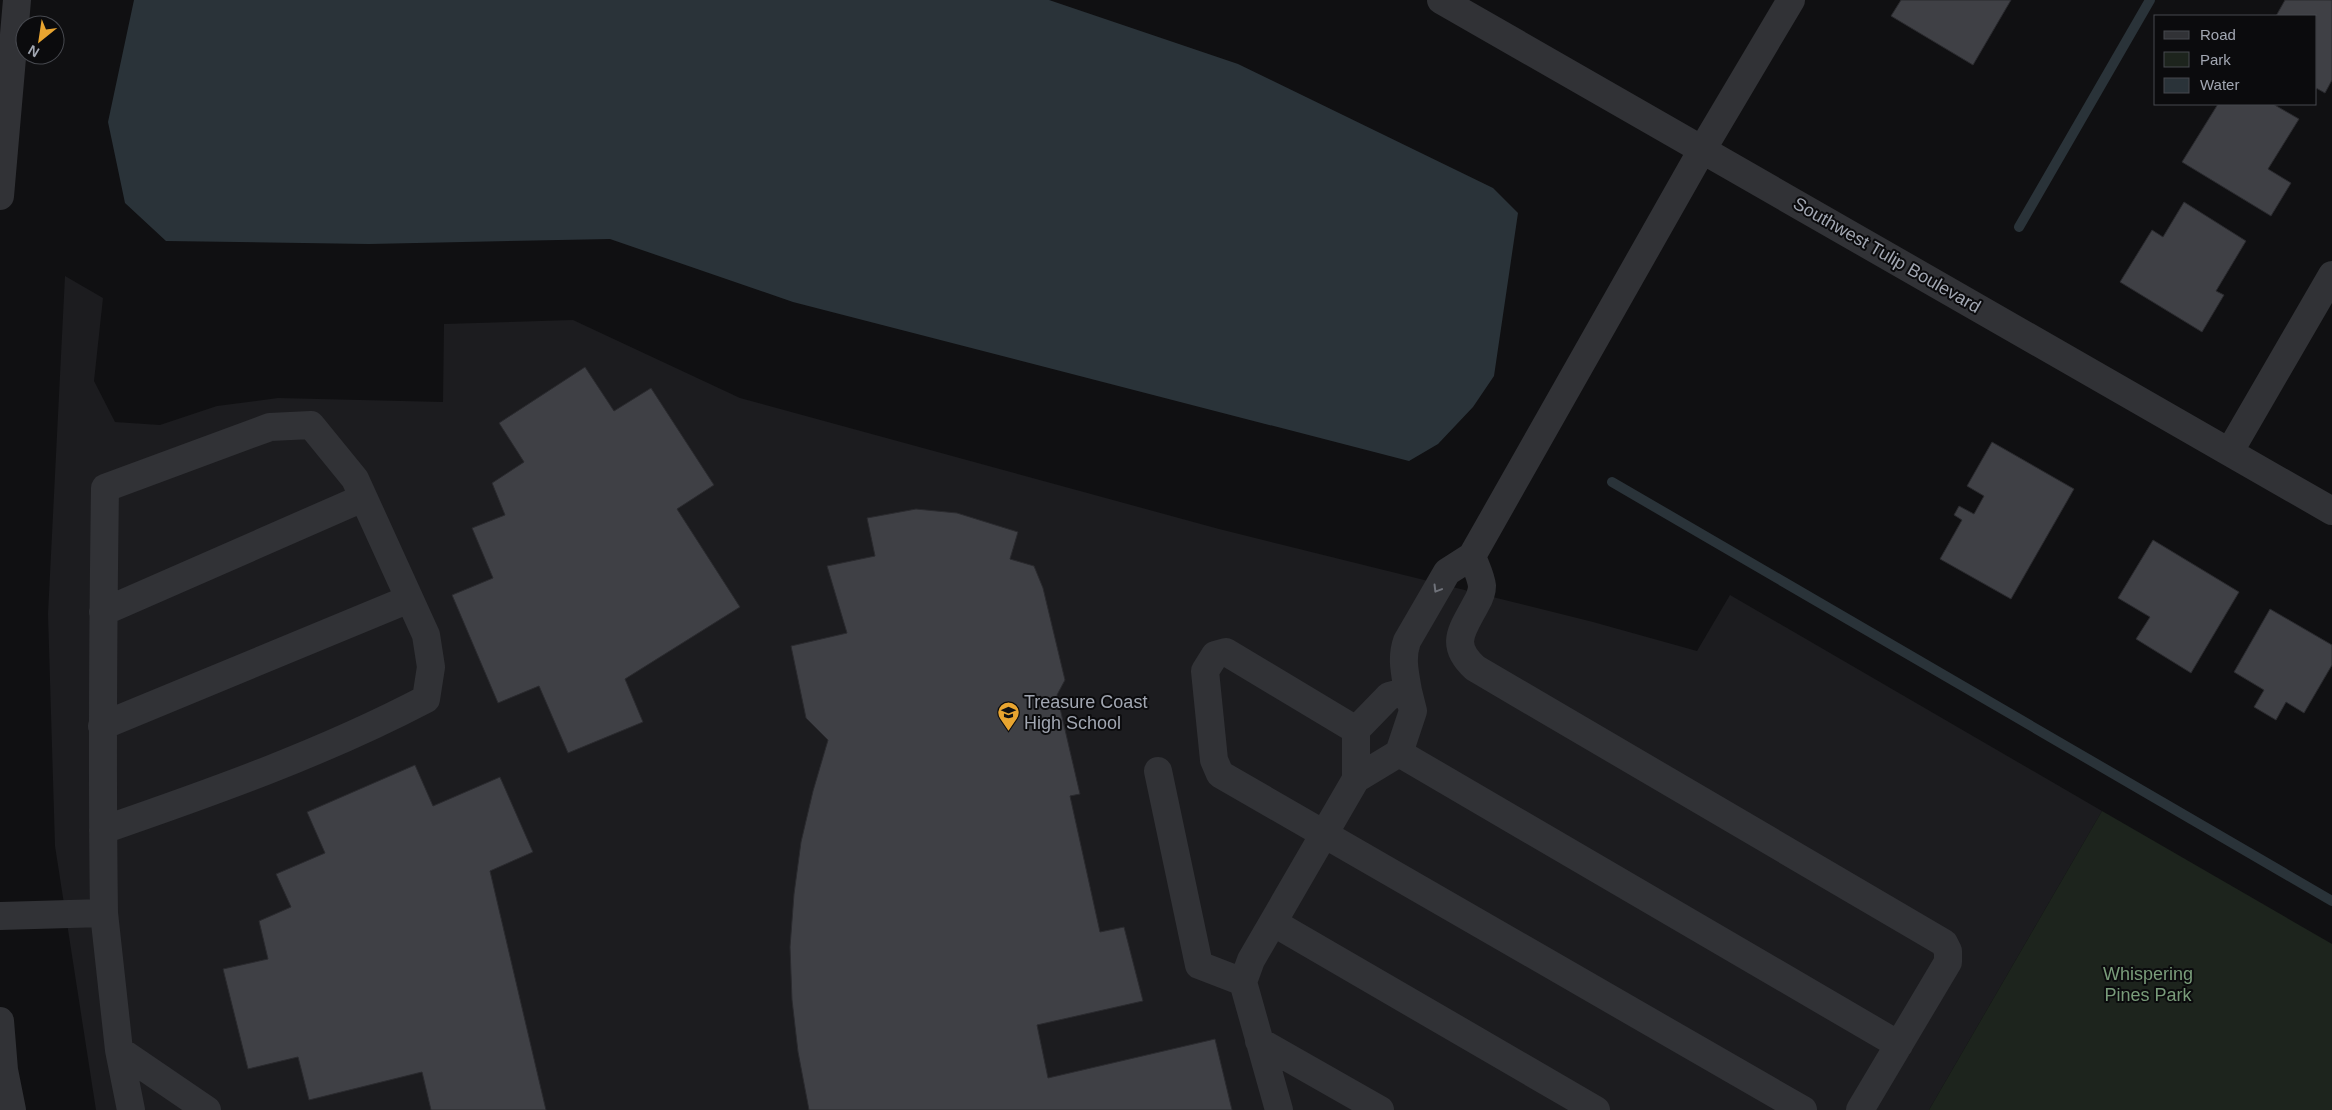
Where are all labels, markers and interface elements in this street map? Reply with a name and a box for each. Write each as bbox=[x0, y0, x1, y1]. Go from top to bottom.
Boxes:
north arrow bbox=[15, 15, 65, 65]
legend bbox=[2154, 15, 2317, 105]
text: Road bbox=[2200, 26, 2236, 43]
text: N bbox=[25, 42, 42, 61]
text: Park bbox=[2200, 51, 2231, 68]
text: Water bbox=[2200, 76, 2239, 93]
street label: Southwest Tulip Boulevard bbox=[1790, 193, 1984, 317]
one-way arrow bbox=[1434, 583, 1444, 592]
place label: Treasure Coast High School bbox=[1024, 692, 1147, 733]
school or university icon: Treasure Coast High School bbox=[996, 700, 1020, 731]
park label: Whispering Pines Park bbox=[2103, 964, 2193, 1005]

